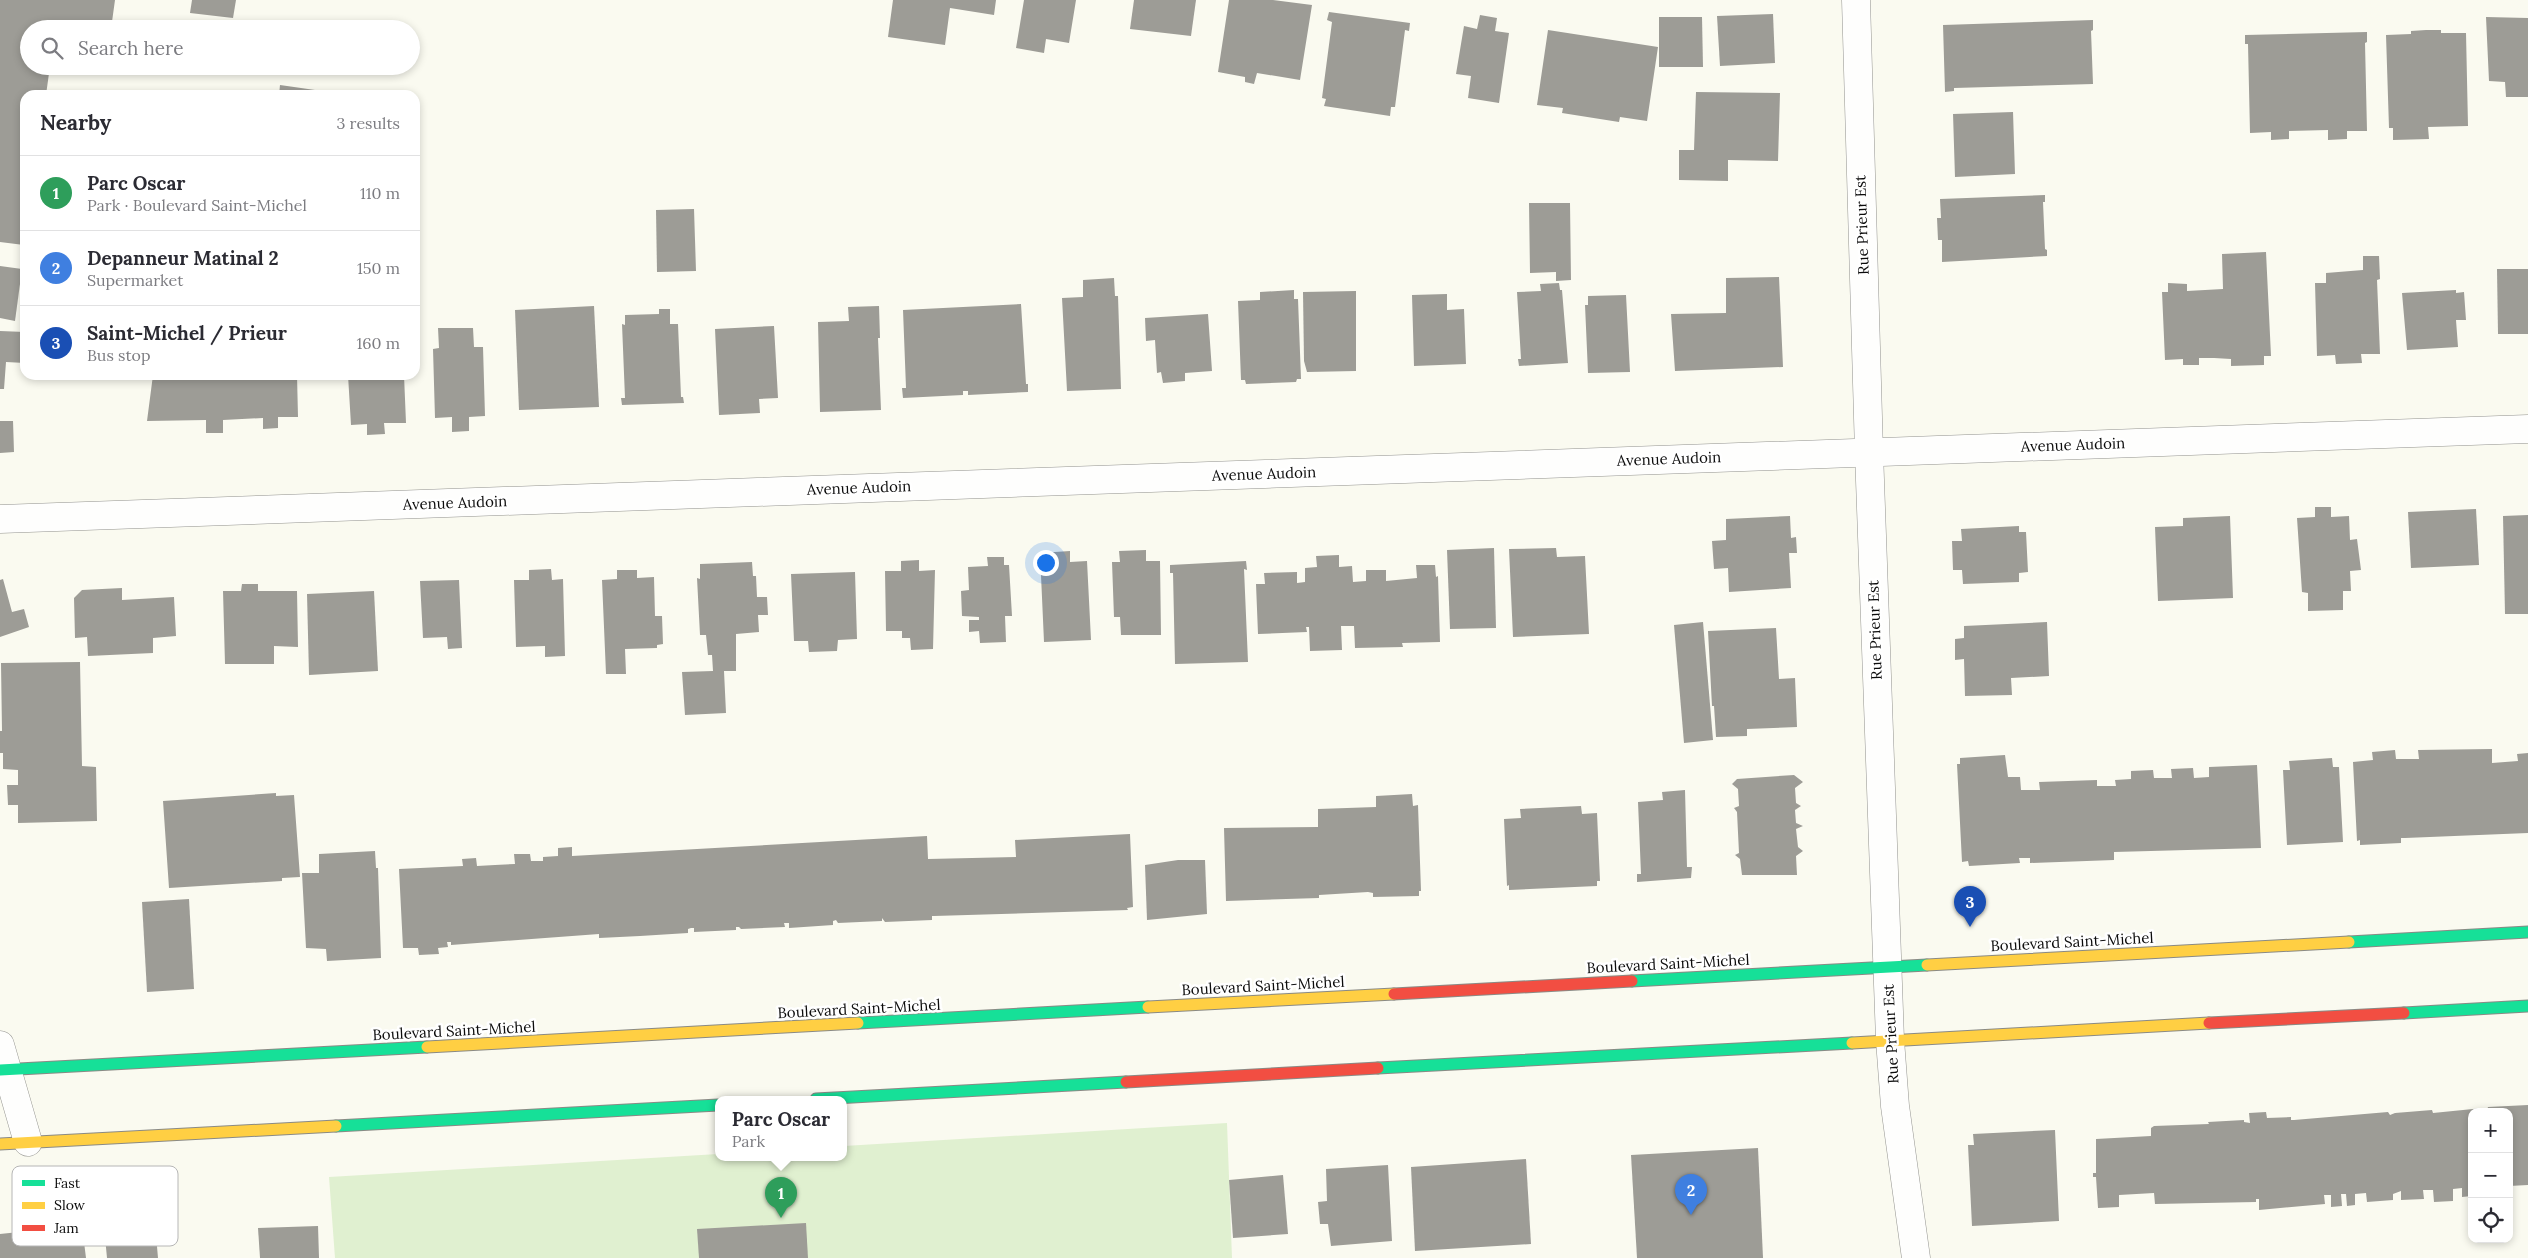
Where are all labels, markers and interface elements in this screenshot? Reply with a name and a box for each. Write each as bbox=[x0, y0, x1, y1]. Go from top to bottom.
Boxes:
search box bbox=[20, 20, 420, 75]
icon: search bbox=[38, 34, 66, 62]
text: Search here bbox=[78, 36, 184, 60]
text: Nearby bbox=[40, 109, 111, 136]
text: 3 results bbox=[336, 113, 400, 133]
text: Parc Oscar bbox=[87, 171, 185, 195]
street label: Rue Prieur Est bbox=[1850, 175, 1873, 275]
text: 1 bbox=[53, 183, 59, 203]
text: 110 m bbox=[360, 183, 400, 203]
text: Park · Boulevard Saint-Michel bbox=[87, 195, 307, 215]
text: Depanneur Matinal 2 bbox=[87, 246, 279, 270]
text: 2 bbox=[52, 258, 60, 278]
text: 150 m bbox=[357, 258, 400, 278]
text: Supermarket bbox=[87, 270, 183, 290]
text: Saint-Michel / Prieur bbox=[87, 321, 287, 345]
text: 3 bbox=[52, 333, 60, 353]
text: 160 m bbox=[356, 333, 400, 353]
text: Bus stop bbox=[87, 345, 151, 365]
street label: Avenue Audoin bbox=[2020, 433, 2125, 456]
street label: Avenue Audoin bbox=[1616, 447, 1721, 470]
street label: Avenue Audoin bbox=[1211, 462, 1316, 485]
street label: Avenue Audoin bbox=[806, 476, 911, 499]
street label: Avenue Audoin bbox=[402, 491, 507, 514]
your location bbox=[1033, 550, 1059, 576]
street label: Rue Prieur Est bbox=[1863, 580, 1886, 680]
pin: 3 bbox=[1954, 886, 1986, 927]
street label: Boulevard Saint-Michel bbox=[1990, 928, 2154, 955]
street label: Boulevard Saint-Michel bbox=[1586, 950, 1750, 977]
street label: Boulevard Saint-Michel bbox=[1181, 972, 1345, 999]
street label: Rue Prieur Est bbox=[1878, 983, 1903, 1084]
street label: Boulevard Saint-Michel bbox=[777, 995, 941, 1022]
street label: Boulevard Saint-Michel bbox=[372, 1017, 536, 1044]
popup bbox=[715, 1096, 847, 1161]
text: Parc Oscar bbox=[732, 1107, 830, 1131]
map controls bbox=[2468, 1108, 2513, 1243]
button: + bbox=[2468, 1108, 2513, 1153]
text: Park bbox=[732, 1131, 765, 1151]
button: − bbox=[2468, 1153, 2513, 1198]
legend bbox=[12, 1166, 178, 1246]
text: Fast bbox=[54, 1174, 81, 1192]
pin: 2 bbox=[1675, 1174, 1707, 1215]
pin: 1 bbox=[765, 1177, 797, 1218]
text: Slow bbox=[54, 1196, 86, 1214]
button: locate bbox=[2468, 1198, 2513, 1243]
text: Jam bbox=[53, 1219, 79, 1237]

